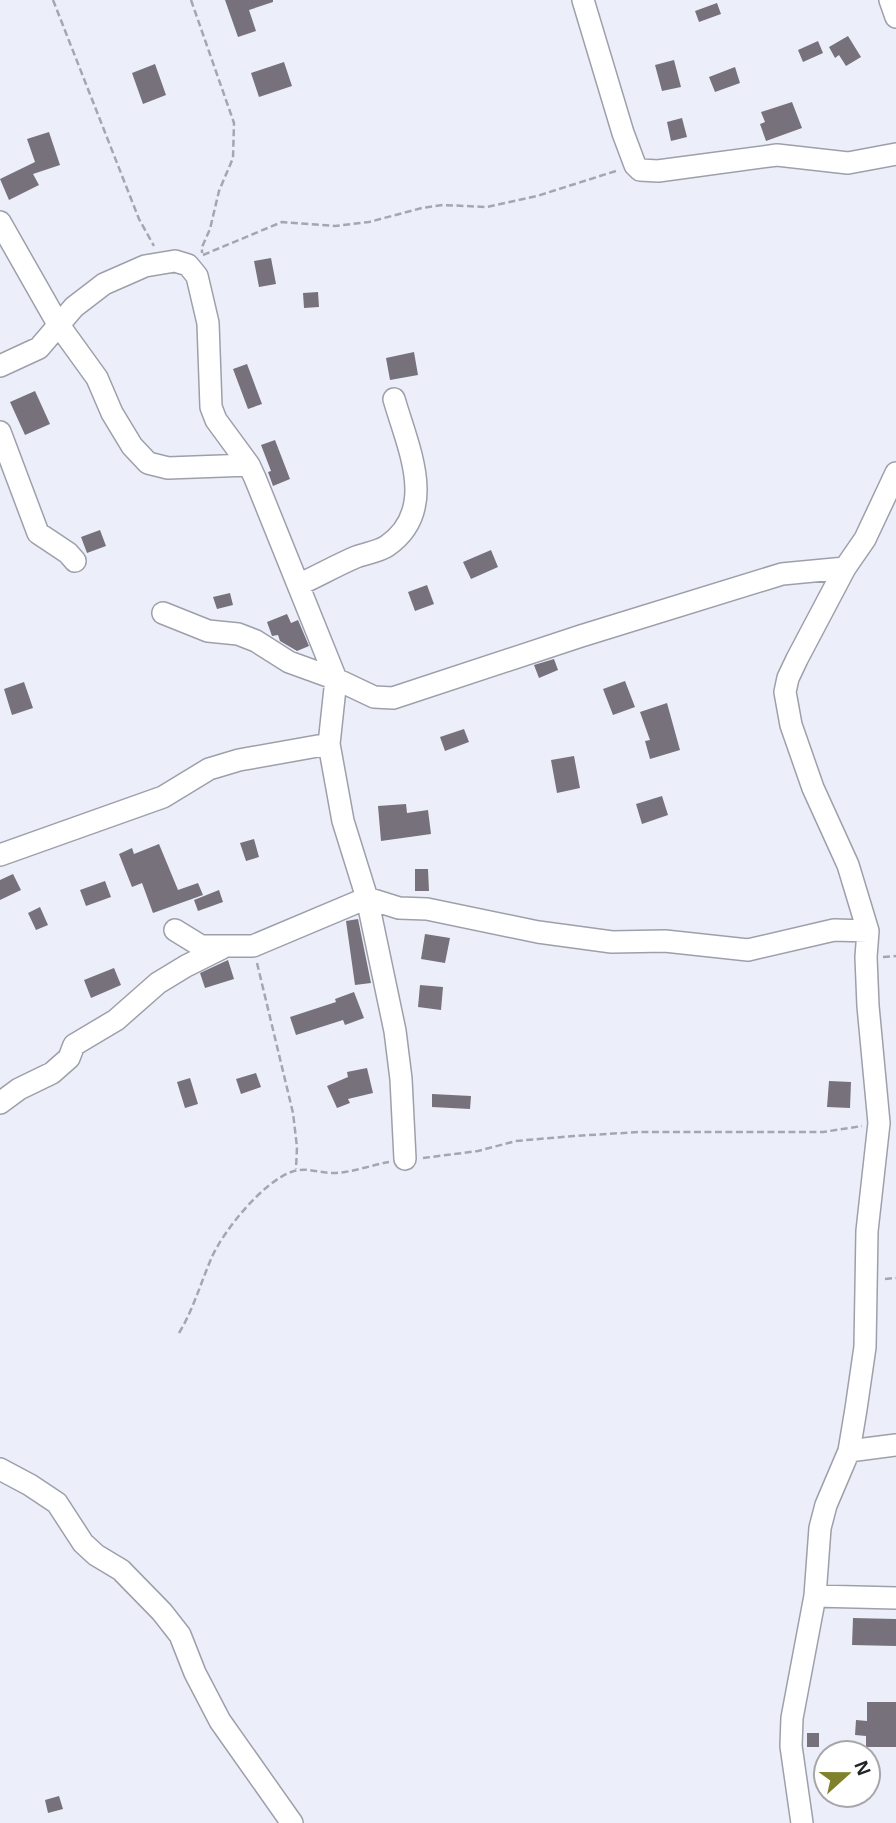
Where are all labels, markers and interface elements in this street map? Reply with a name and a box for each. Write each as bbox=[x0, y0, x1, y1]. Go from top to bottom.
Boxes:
north arrow bbox=[812, 1739, 882, 1809]
text: N bbox=[850, 1758, 875, 1778]

